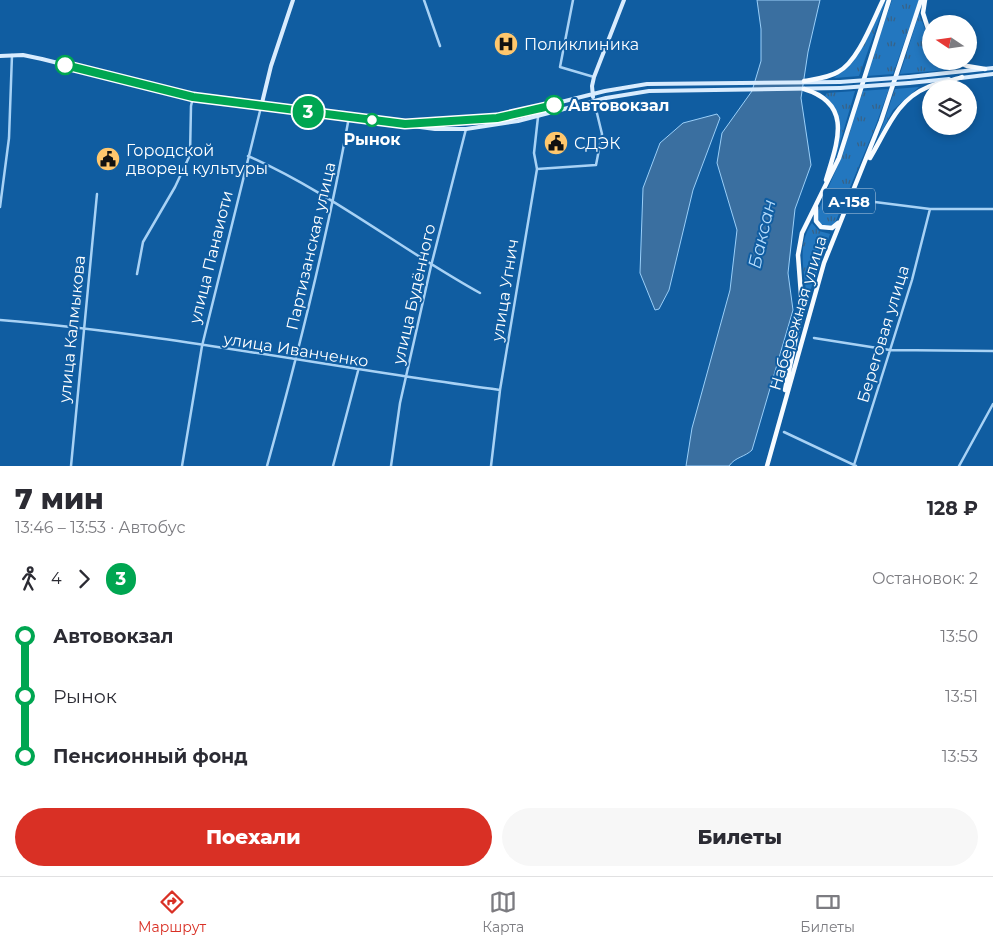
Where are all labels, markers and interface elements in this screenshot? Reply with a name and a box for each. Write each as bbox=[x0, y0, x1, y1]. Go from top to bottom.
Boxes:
north arrow bbox=[922, 15, 978, 70]
map controls bbox=[922, 15, 977, 135]
hospital icon: Поликлиника bbox=[493, 31, 519, 57]
place label: Поликлиника bbox=[524, 35, 639, 54]
unlabelled marker bbox=[55, 55, 75, 75]
button: layers bbox=[922, 80, 977, 135]
marker: Автовокзал bbox=[544, 95, 564, 115]
line badge: 3 bbox=[292, 96, 324, 128]
place label: Автовокзал bbox=[568, 96, 669, 115]
text: 3 bbox=[303, 101, 313, 123]
marker: Рынок bbox=[365, 113, 379, 127]
place label: Рынок bbox=[343, 130, 401, 149]
public building icon: СДЭК bbox=[543, 130, 569, 156]
place label: СДЭК bbox=[574, 134, 620, 153]
place label: Городской дворец культуры bbox=[126, 141, 268, 178]
public building icon: Городской дворец культуры bbox=[95, 146, 121, 172]
street label: Партизанская улица bbox=[282, 160, 340, 332]
road number: А-158 bbox=[823, 188, 875, 214]
street label: улица Панаиоти bbox=[185, 189, 237, 326]
water label: Баксан bbox=[743, 197, 781, 271]
street label: улица Будённого bbox=[388, 222, 439, 367]
street label: Набережная улица bbox=[765, 233, 831, 393]
street label: улица Угнич bbox=[487, 237, 522, 344]
street label: улица Калмыкова bbox=[55, 254, 89, 405]
street label: Береговая улица bbox=[853, 263, 913, 405]
street label: улица Иванченко bbox=[221, 329, 370, 371]
text: 7 мин bbox=[15, 482, 104, 516]
text: 128 ₽ bbox=[927, 497, 978, 520]
text: 13:46 – 13:53 · Автобус bbox=[15, 518, 186, 537]
icon: walk bbox=[15, 565, 43, 593]
icon: forward bbox=[70, 565, 98, 593]
text: 3 bbox=[116, 568, 126, 590]
text: 4 bbox=[51, 569, 62, 588]
text: Остановок: 2 bbox=[872, 569, 978, 588]
text: Автовокзал bbox=[53, 625, 173, 648]
text: 13:50 bbox=[940, 627, 978, 646]
text: Рынок bbox=[53, 685, 117, 708]
text: 13:51 bbox=[945, 687, 978, 706]
text: Пенсионный фонд bbox=[53, 745, 248, 768]
text: 13:53 bbox=[942, 747, 978, 766]
button: Поехали bbox=[15, 808, 492, 866]
button: Билеты bbox=[502, 808, 978, 866]
tab: Маршрут bbox=[138, 888, 206, 936]
tab: Карта bbox=[482, 888, 524, 936]
tab: Билеты bbox=[800, 888, 855, 936]

